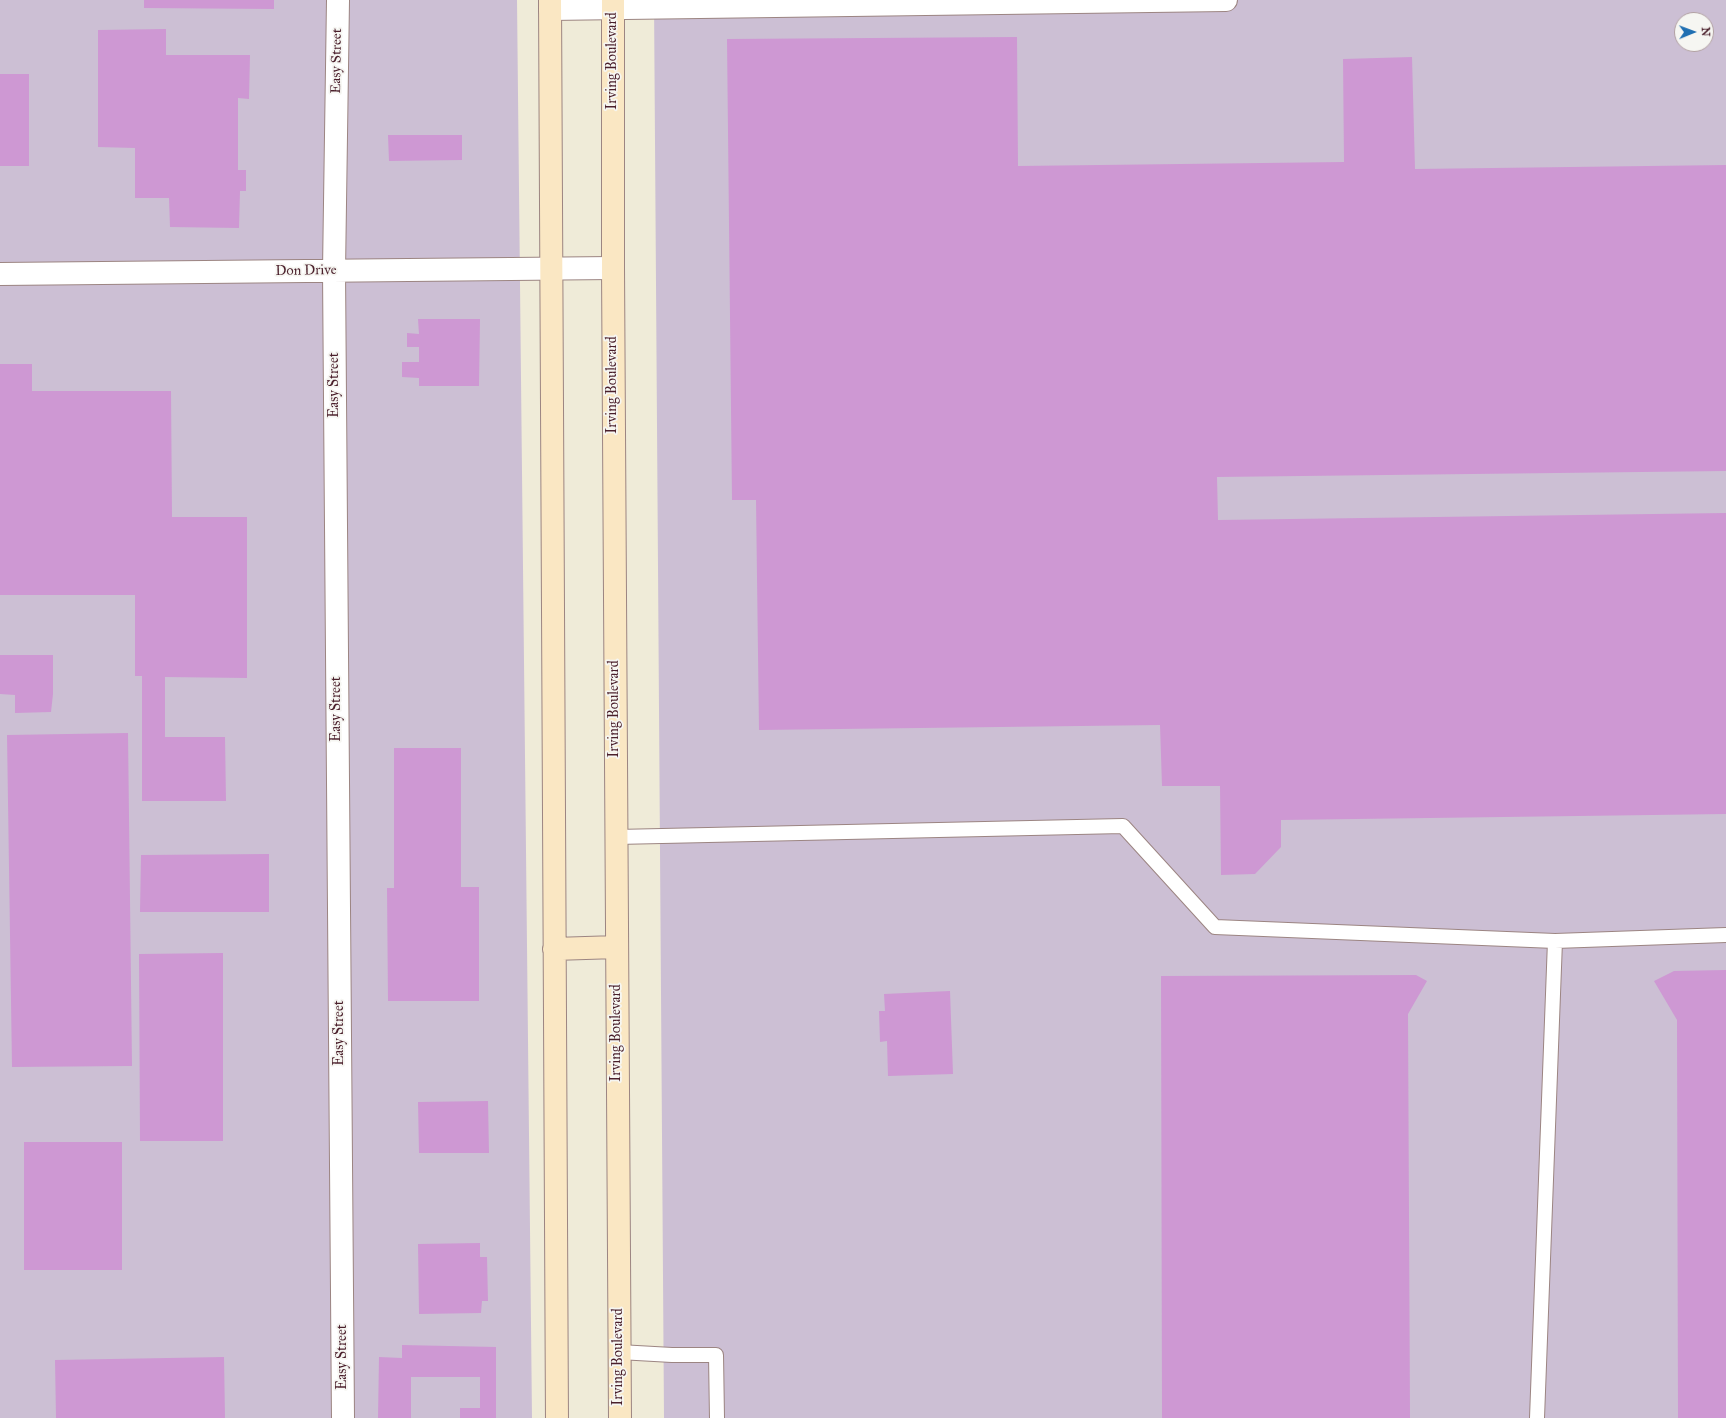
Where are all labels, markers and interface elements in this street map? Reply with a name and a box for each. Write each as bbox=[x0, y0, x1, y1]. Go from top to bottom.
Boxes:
street label: Irving Boulevard bbox=[605, 12, 621, 110]
north arrow bbox=[1674, 12, 1714, 52]
text: N bbox=[1699, 27, 1712, 37]
street label: Easy Street bbox=[328, 28, 346, 94]
street label: Don Drive bbox=[275, 262, 337, 280]
street label: Irving Boulevard bbox=[605, 336, 621, 434]
street label: Easy Street bbox=[327, 352, 343, 418]
street label: Irving Boulevard bbox=[607, 660, 623, 758]
street label: Easy Street bbox=[329, 676, 345, 742]
street label: Irving Boulevard bbox=[609, 984, 625, 1082]
street label: Easy Street bbox=[332, 1000, 348, 1066]
street label: Irving Boulevard bbox=[611, 1308, 627, 1406]
street label: Easy Street bbox=[335, 1324, 351, 1390]

